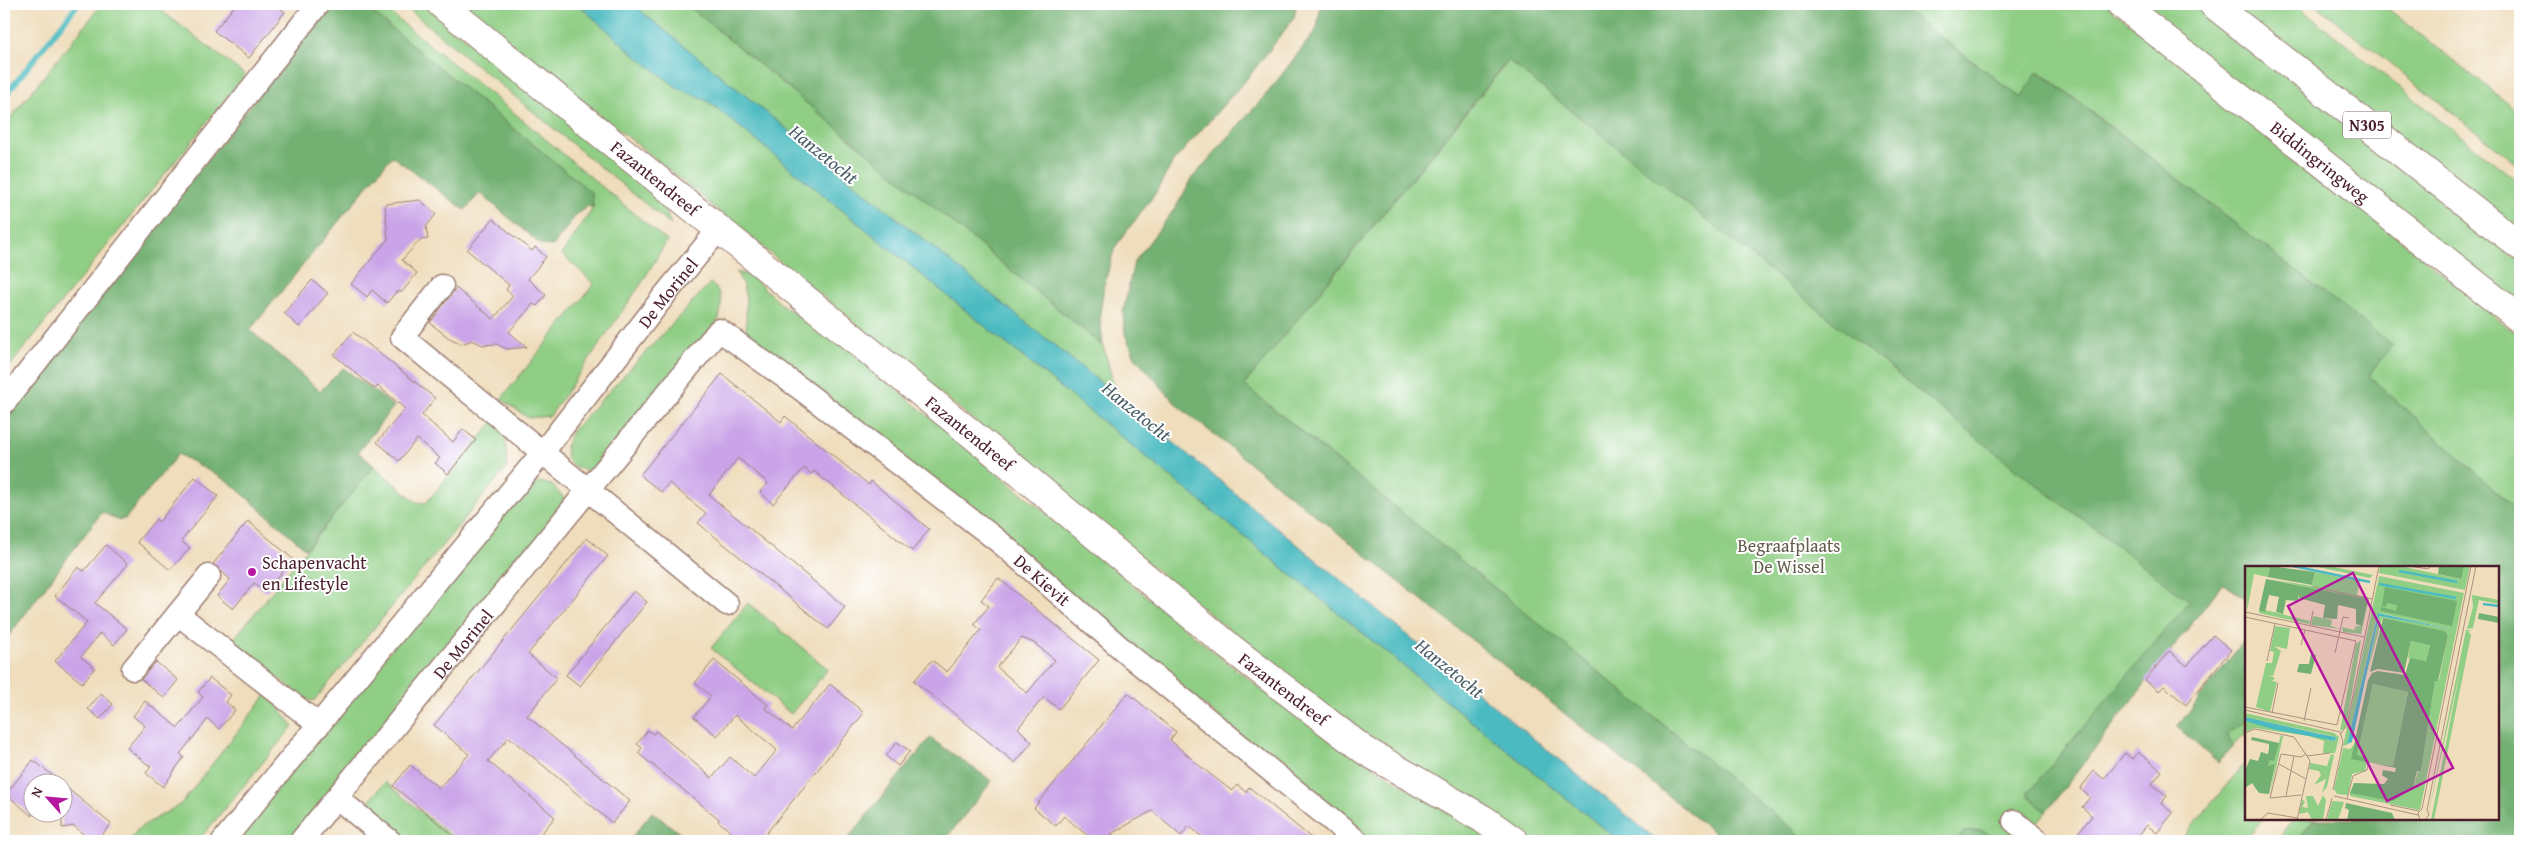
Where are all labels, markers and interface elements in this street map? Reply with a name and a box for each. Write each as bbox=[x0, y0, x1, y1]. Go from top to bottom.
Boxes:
road number: N305 bbox=[2343, 112, 2391, 138]
street label: Biddingringweg bbox=[2265, 114, 2376, 209]
water label: Hanzetocht bbox=[783, 117, 865, 191]
street label: Fazantendreef bbox=[605, 133, 707, 223]
street label: De Morinel bbox=[631, 251, 704, 333]
water label: Hanzetocht bbox=[1096, 374, 1178, 448]
street label: Fazantendreef bbox=[920, 388, 1022, 478]
park label: Begraafplaats De Wissel bbox=[1738, 532, 1840, 580]
street label: De Kievit bbox=[1008, 547, 1078, 612]
place label: Schapenvacht en Lifestyle bbox=[262, 549, 367, 597]
marker: Schapenvacht en Lifestyle bbox=[246, 566, 258, 578]
inset map bbox=[2245, 566, 2499, 820]
street label: De Morinel bbox=[426, 603, 499, 684]
water label: Hanzetocht bbox=[1409, 631, 1491, 705]
street label: Fazantendreef bbox=[1233, 645, 1337, 733]
north arrow bbox=[22, 772, 72, 822]
text: N bbox=[25, 783, 48, 801]

